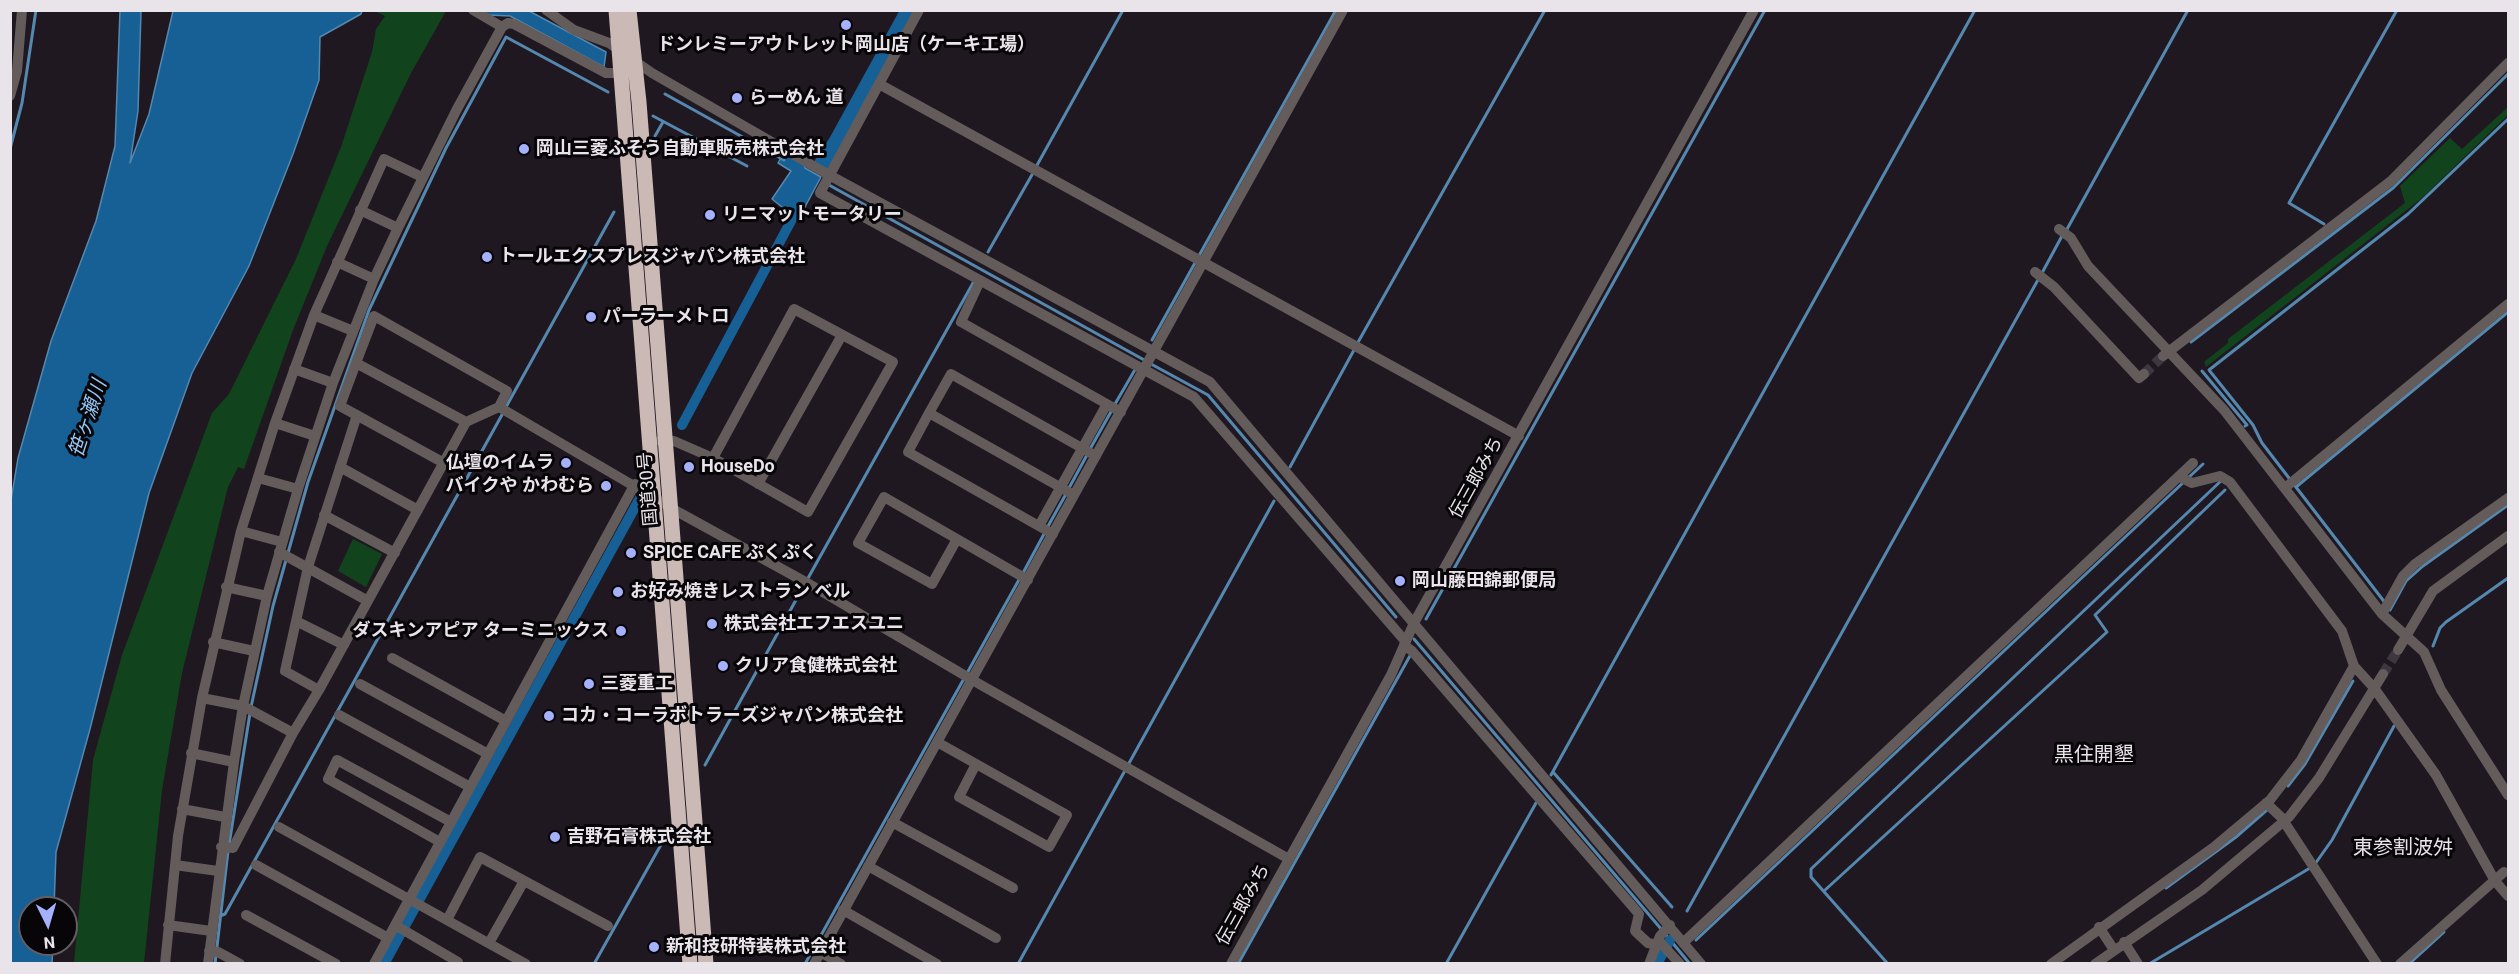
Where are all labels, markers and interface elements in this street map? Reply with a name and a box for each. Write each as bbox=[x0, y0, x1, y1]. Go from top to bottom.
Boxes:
marker: ドンレミーアウトレット岡山店（ケーキ工場） bbox=[839, 18, 853, 32]
place label: ドンレミーアウトレット岡山店（ケーキ工場） bbox=[657, 34, 1035, 56]
place label: らーめん 道 bbox=[749, 87, 843, 109]
marker: らーめん 道 bbox=[730, 91, 744, 105]
place label: 岡山三菱ふそう自動車販売株式会社 bbox=[536, 138, 824, 160]
marker: 岡山三菱ふそう自動車販売株式会社 bbox=[517, 142, 531, 156]
place label: リニマットモータリー bbox=[722, 204, 902, 226]
marker: リニマットモータリー bbox=[703, 208, 717, 222]
place label: トールエクスプレスジャパン株式会社 bbox=[499, 246, 805, 268]
marker: トールエクスプレスジャパン株式会社 bbox=[480, 250, 494, 264]
place label: パーラーメトロ bbox=[603, 306, 729, 328]
marker: パーラーメトロ bbox=[584, 310, 598, 324]
water label: 笹ヶ瀬川 bbox=[65, 377, 113, 461]
street label: 伝三郎みち bbox=[1446, 433, 1508, 523]
street label: 国道30号 bbox=[635, 451, 663, 527]
place label: 仏壇のイムラ bbox=[446, 452, 554, 474]
marker: 仏壇のイムラ bbox=[559, 456, 573, 470]
place label: HouseDo bbox=[701, 456, 775, 478]
marker: HouseDo bbox=[682, 460, 696, 474]
place label: バイクや かわむら bbox=[446, 475, 594, 497]
marker: バイクや かわむら bbox=[599, 479, 613, 493]
place label: SPICE CAFE ぷくぷく bbox=[643, 542, 818, 564]
marker: SPICE CAFE ぷくぷく bbox=[624, 546, 638, 560]
place label: 岡山藤田錦郵便局 bbox=[1412, 570, 1556, 592]
marker: 岡山藤田錦郵便局 bbox=[1393, 574, 1407, 588]
place label: お好み焼きレストラン ベル bbox=[630, 581, 850, 603]
marker: お好み焼きレストラン ベル bbox=[611, 585, 625, 599]
place label: 株式会社エフエスユニ bbox=[724, 613, 904, 635]
marker: 株式会社エフエスユニ bbox=[705, 617, 719, 631]
place label: ダスキンアピア ターミニックス bbox=[353, 620, 609, 642]
marker: ダスキンアピア ターミニックス bbox=[614, 624, 628, 638]
place label: クリア食健株式会社 bbox=[735, 655, 897, 677]
marker: クリア食健株式会社 bbox=[716, 659, 730, 673]
place label: 三菱重工 bbox=[601, 673, 673, 695]
marker: 三菱重工 bbox=[582, 677, 596, 691]
place label: コカ・コーラボトラーズジャパン株式会社 bbox=[561, 705, 903, 727]
marker: コカ・コーラボトラーズジャパン株式会社 bbox=[542, 709, 556, 723]
district label: 黒住開墾 bbox=[2054, 744, 2134, 768]
place label: 吉野石膏株式会社 bbox=[567, 826, 711, 848]
marker: 吉野石膏株式会社 bbox=[548, 830, 562, 844]
district label: 東参割波舛 bbox=[2353, 837, 2453, 861]
street label: 伝三郎みち bbox=[1213, 860, 1275, 950]
north arrow bbox=[18, 896, 78, 956]
text: N bbox=[43, 932, 56, 952]
place label: 新和技研特装株式会社 bbox=[666, 936, 846, 958]
marker: 新和技研特装株式会社 bbox=[647, 940, 661, 954]

